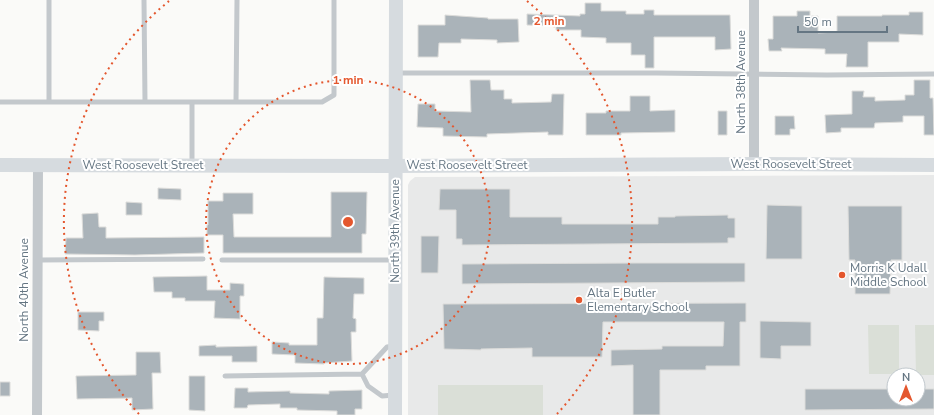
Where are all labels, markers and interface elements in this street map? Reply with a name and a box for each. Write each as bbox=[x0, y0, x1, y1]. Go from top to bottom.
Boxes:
scale bar bbox=[798, 8, 887, 34]
text: 2 min bbox=[533, 13, 565, 29]
text: 50 m bbox=[804, 14, 832, 30]
street label: North 38th Avenue bbox=[733, 30, 749, 134]
text: 1 min bbox=[332, 72, 364, 88]
street label: West Roosevelt Street bbox=[730, 156, 852, 172]
street label: West Roosevelt Street bbox=[82, 157, 204, 173]
street label: West Roosevelt Street bbox=[406, 157, 528, 173]
street label: North 39th Avenue bbox=[387, 179, 403, 283]
centre of rings bbox=[341, 215, 355, 229]
street label: North 40th Avenue bbox=[16, 238, 32, 342]
place label: Morris K Udall Middle School bbox=[850, 260, 927, 290]
marker: Morris K Udall Middle School bbox=[837, 270, 847, 280]
place label: Alta E Butler Elementary School bbox=[587, 285, 689, 315]
marker: Alta E Butler Elementary School bbox=[574, 295, 584, 305]
north arrow bbox=[886, 367, 926, 407]
text: N bbox=[902, 370, 910, 385]

